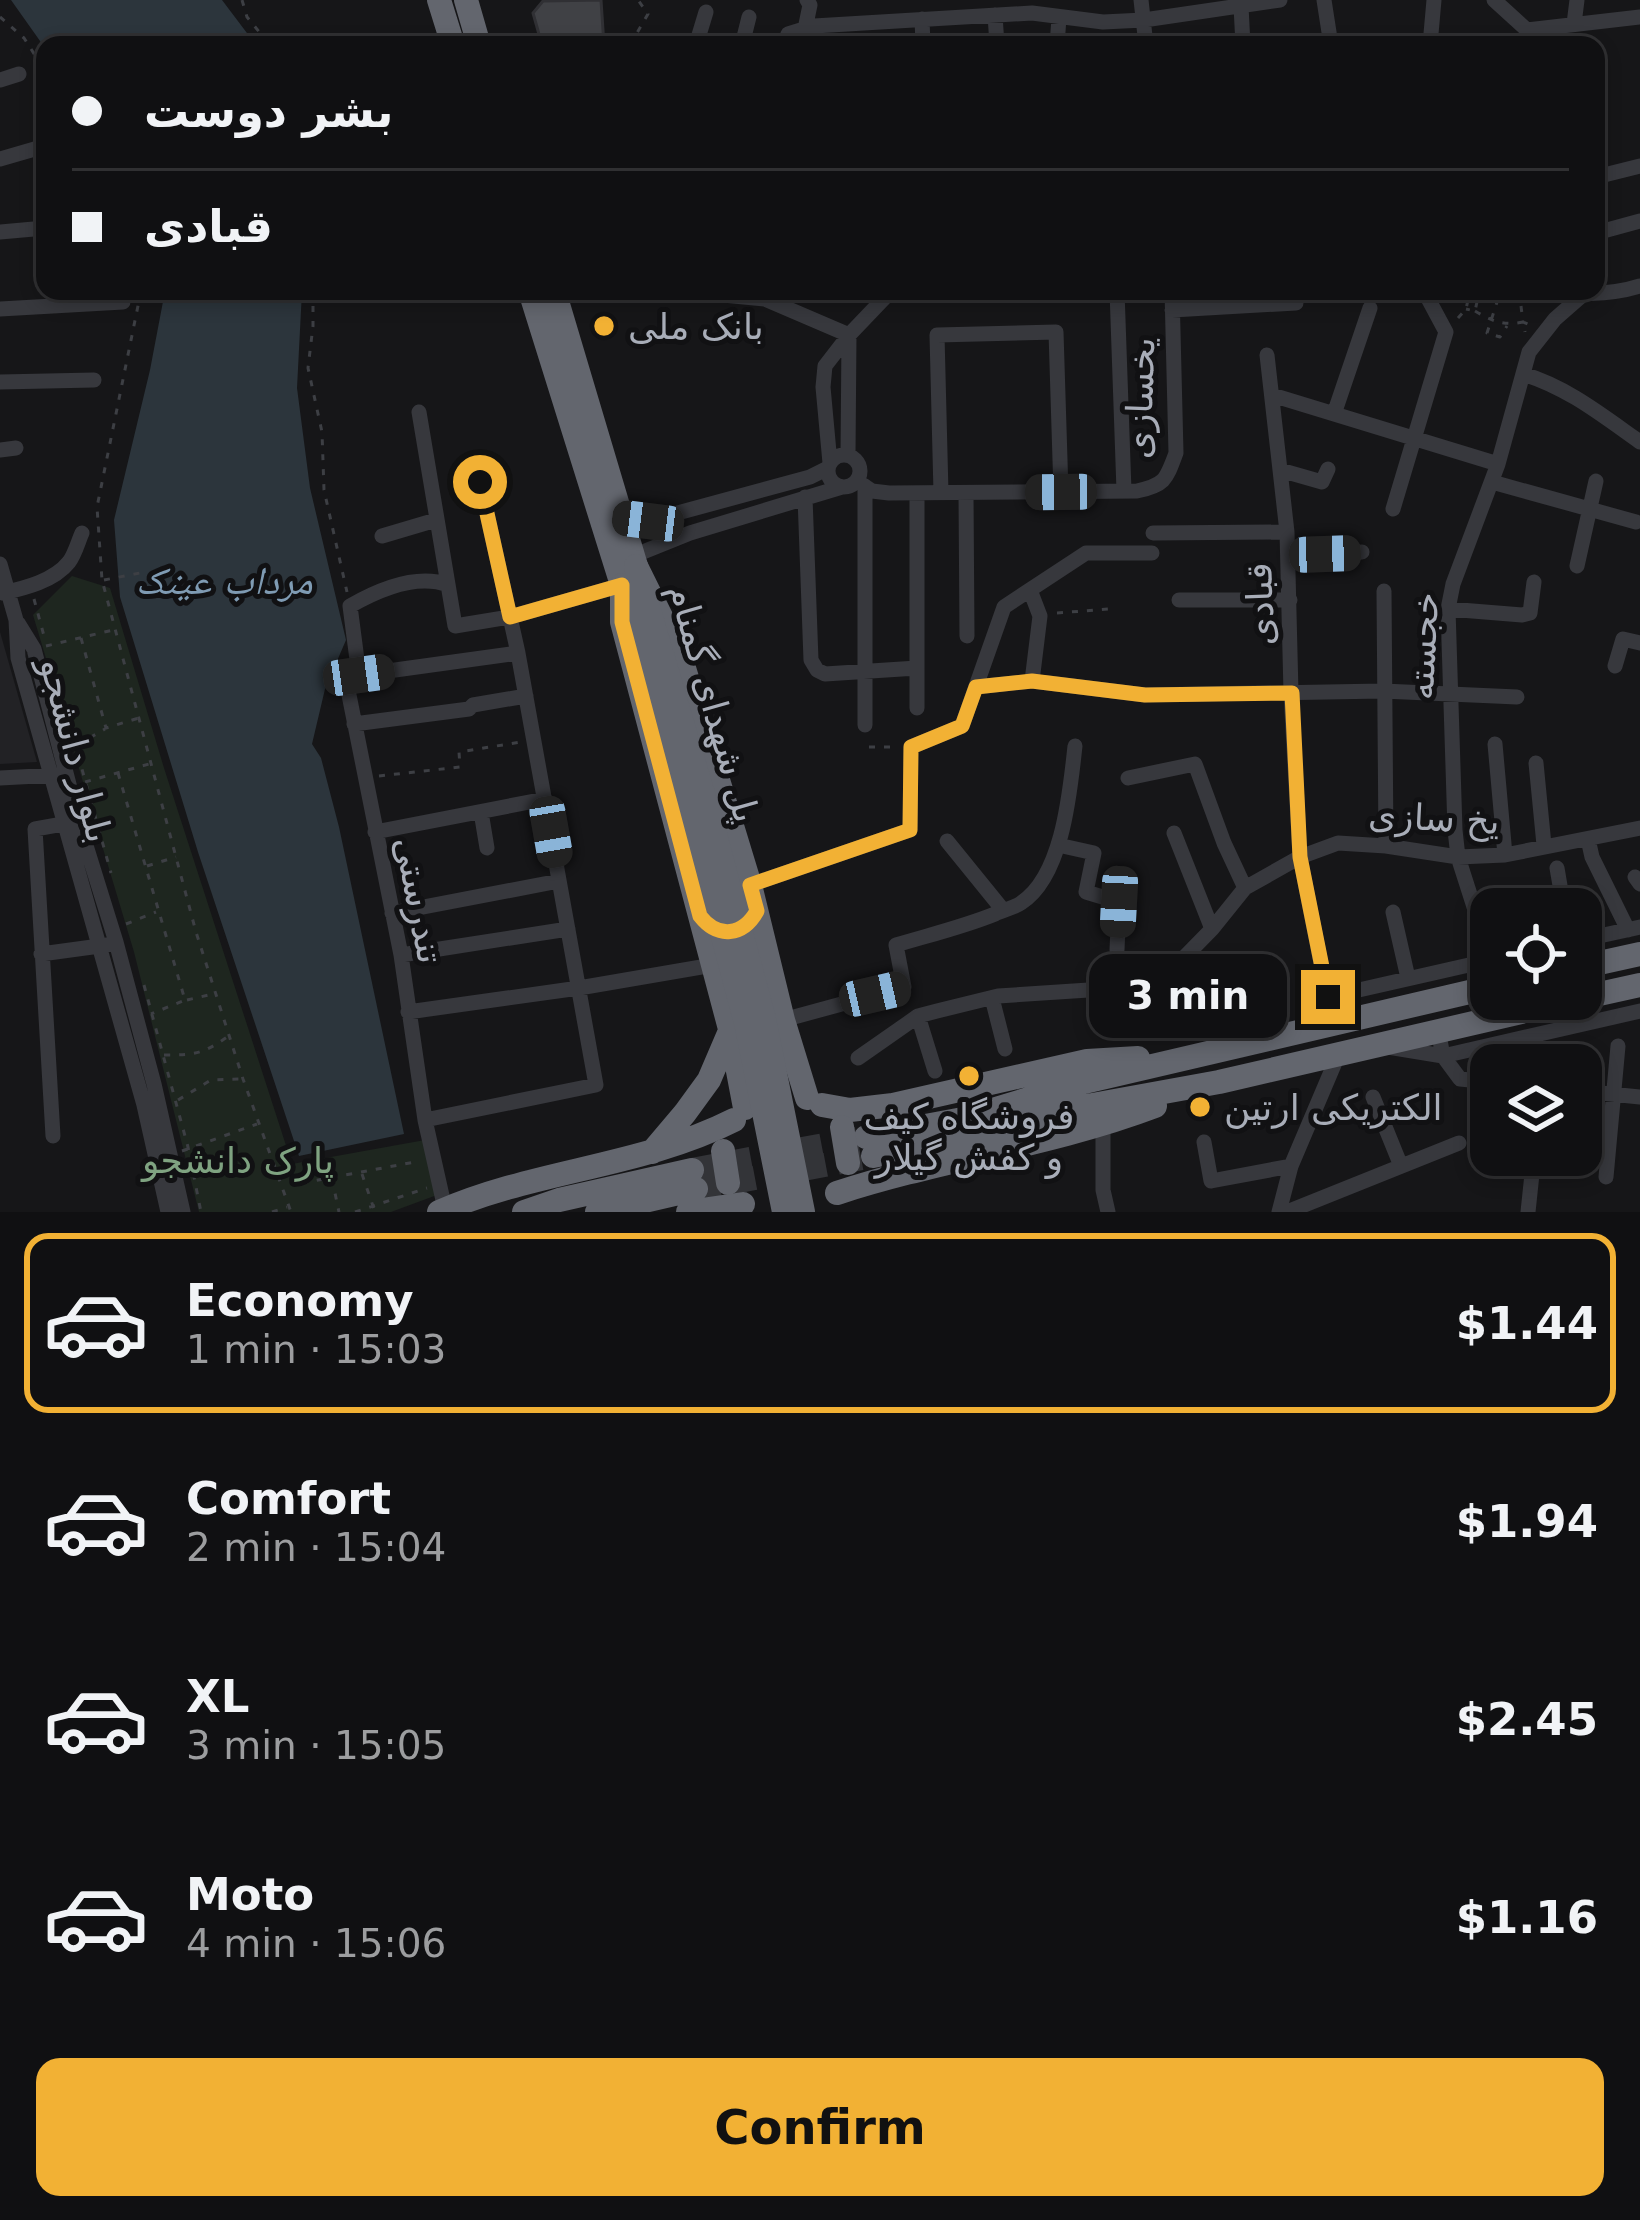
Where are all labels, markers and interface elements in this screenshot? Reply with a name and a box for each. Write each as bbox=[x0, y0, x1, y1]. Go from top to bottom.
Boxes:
text: بشر دوست bbox=[144, 85, 393, 138]
text: قبادی bbox=[144, 200, 273, 253]
place label: بانک ملی bbox=[628, 306, 764, 347]
marker: بانک ملی bbox=[591, 313, 617, 339]
street label: یخسازی bbox=[1117, 336, 1164, 460]
route start bbox=[453, 455, 507, 509]
car bbox=[1025, 473, 1097, 511]
car bbox=[610, 499, 686, 543]
car bbox=[1288, 535, 1362, 573]
water label: مرداب عینک bbox=[136, 558, 313, 603]
street label: قبادی bbox=[1238, 562, 1282, 646]
street label: پل شهدای گمنام bbox=[659, 579, 768, 827]
street label: خجسته bbox=[1400, 591, 1446, 701]
street label: بلوار دانشجو bbox=[30, 651, 120, 847]
car bbox=[321, 652, 397, 698]
car bbox=[527, 793, 575, 871]
street label: یخ سازی bbox=[1367, 794, 1501, 843]
street label: تندرستی bbox=[386, 833, 451, 967]
car bbox=[1099, 865, 1139, 939]
map controls bbox=[1470, 888, 1602, 1176]
button: locate bbox=[1470, 888, 1602, 1020]
callout: 3 min bbox=[1088, 955, 1286, 1039]
car bbox=[836, 968, 914, 1020]
route end bbox=[1301, 970, 1355, 1024]
text: 3 min bbox=[1127, 973, 1249, 1018]
button: layers bbox=[1470, 1044, 1602, 1176]
marker: فروشگاه کیف و کفش گیلار bbox=[956, 1063, 982, 1089]
place label: الکتریکی ارتین bbox=[1224, 1087, 1443, 1129]
marker: الکتریکی ارتین bbox=[1187, 1094, 1213, 1120]
place label: فروشگاه کیف و کفش گیلار bbox=[863, 1096, 1075, 1179]
park label: پارک دانشجو bbox=[140, 1140, 334, 1182]
icon: car bbox=[42, 1269, 150, 1377]
text: Economy bbox=[186, 1274, 414, 1327]
text: $1.44 bbox=[1456, 1297, 1598, 1350]
text: 1 min · 15:03 bbox=[186, 1327, 446, 1372]
icon: car bbox=[42, 1467, 150, 1575]
text: Comfort bbox=[186, 1472, 391, 1525]
text: $1.94 bbox=[1456, 1495, 1598, 1548]
text: 2 min · 15:04 bbox=[186, 1525, 446, 1570]
icon: car bbox=[42, 1665, 150, 1773]
text: XL bbox=[186, 1670, 249, 1723]
text: $2.45 bbox=[1456, 1693, 1598, 1746]
text: 3 min · 15:05 bbox=[186, 1723, 446, 1768]
icon: car bbox=[42, 1863, 150, 1971]
text: Moto bbox=[186, 1868, 314, 1921]
text: $1.16 bbox=[1456, 1891, 1598, 1944]
text: 4 min · 15:06 bbox=[186, 1921, 446, 1966]
button: Confirm bbox=[36, 2058, 1604, 2196]

